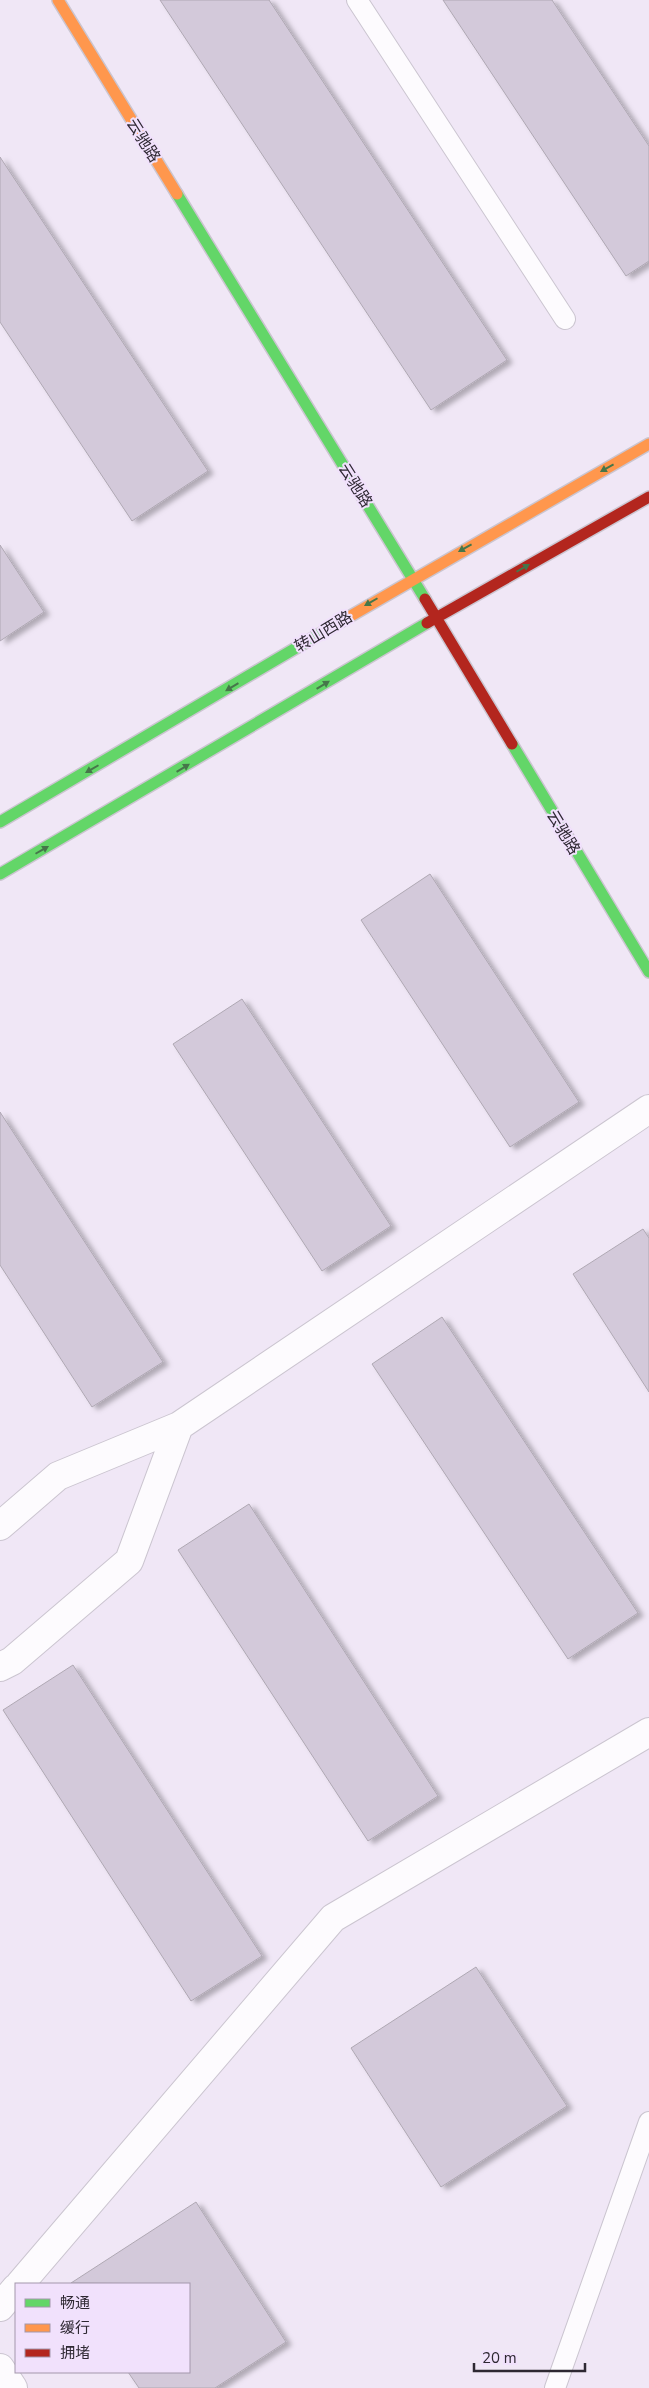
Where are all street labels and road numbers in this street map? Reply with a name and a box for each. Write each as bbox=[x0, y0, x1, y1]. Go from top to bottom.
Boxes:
street label: 云驰路 bbox=[121, 114, 165, 167]
street label: 云驰路 bbox=[333, 459, 377, 512]
street label: 转山西路 bbox=[290, 606, 357, 658]
street label: 云驰路 bbox=[541, 806, 585, 859]

